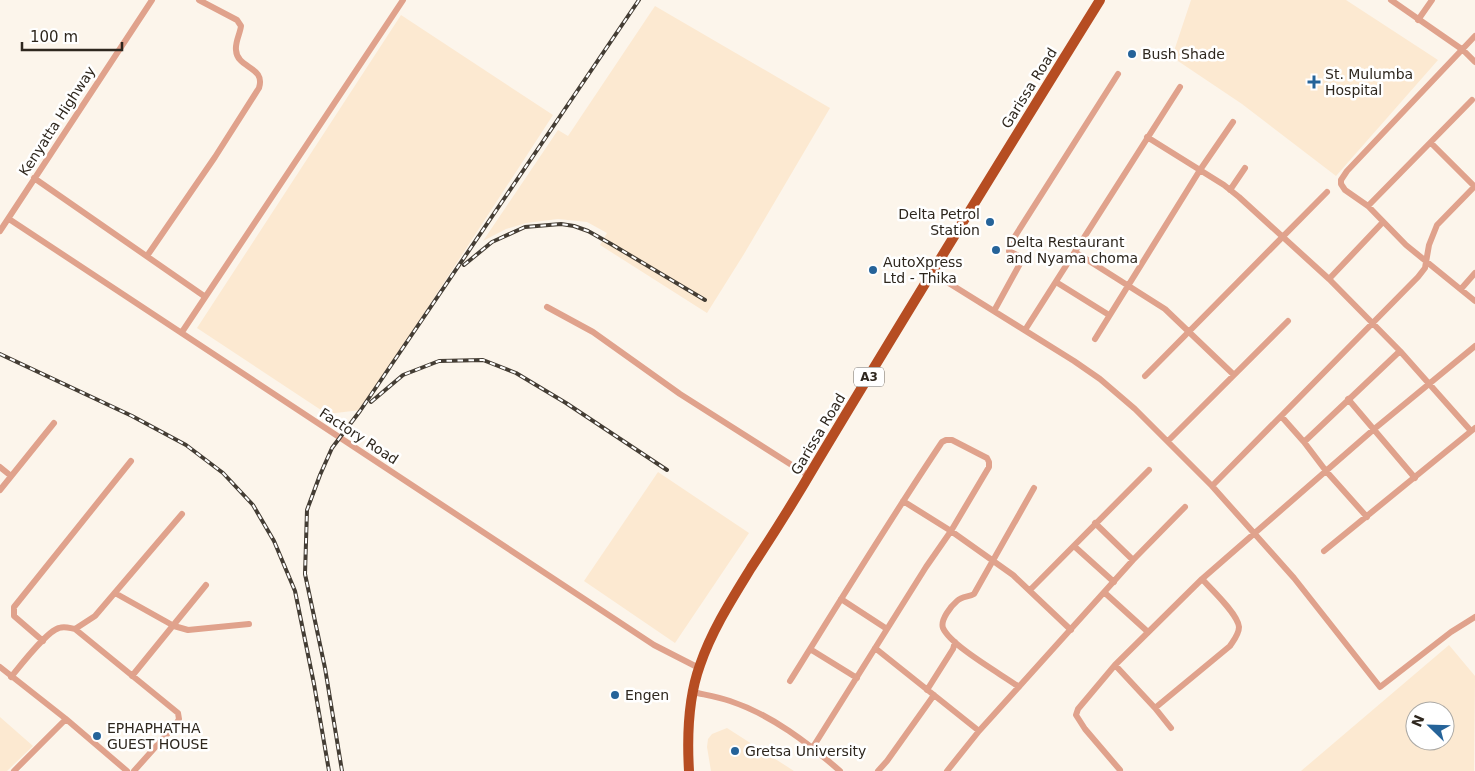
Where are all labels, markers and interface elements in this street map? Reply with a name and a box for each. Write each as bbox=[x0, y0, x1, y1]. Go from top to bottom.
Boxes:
scale bar bbox=[22, 20, 122, 52]
text: 100 m bbox=[30, 28, 78, 46]
street label: Garissa Road bbox=[998, 45, 1060, 131]
place label: Bush Shade bbox=[1142, 46, 1225, 62]
marker: Bush Shade bbox=[1126, 48, 1138, 60]
street label: Kenyatta Highway bbox=[16, 63, 98, 179]
place label: St. Mulumba Hospital bbox=[1325, 66, 1413, 98]
marker: St. Mulumba Hospital bbox=[1307, 75, 1321, 89]
place label: Delta Petrol Station bbox=[898, 206, 980, 238]
marker: Delta Petrol Station bbox=[984, 216, 996, 228]
place label: Delta Restaurant and Nyama choma bbox=[1006, 234, 1138, 266]
marker: Delta Restaurant and Nyama choma bbox=[990, 244, 1002, 256]
place label: AutoXpress Ltd - Thika bbox=[883, 254, 963, 286]
marker: AutoXpress Ltd - Thika bbox=[867, 264, 879, 276]
road number: A3 bbox=[854, 368, 884, 387]
street label: Garissa Road bbox=[787, 391, 849, 477]
street label: Factory Road bbox=[317, 405, 401, 467]
place label: Engen bbox=[625, 687, 669, 703]
marker: Engen bbox=[609, 689, 621, 701]
north arrow bbox=[1405, 701, 1455, 751]
text: N bbox=[1408, 712, 1428, 729]
place label: EPHAPHATHA GUEST HOUSE bbox=[107, 720, 208, 752]
marker: EPHAPHATHA GUEST HOUSE bbox=[91, 730, 103, 742]
place label: Gretsa University bbox=[745, 743, 866, 759]
marker: Gretsa University bbox=[729, 745, 741, 757]

